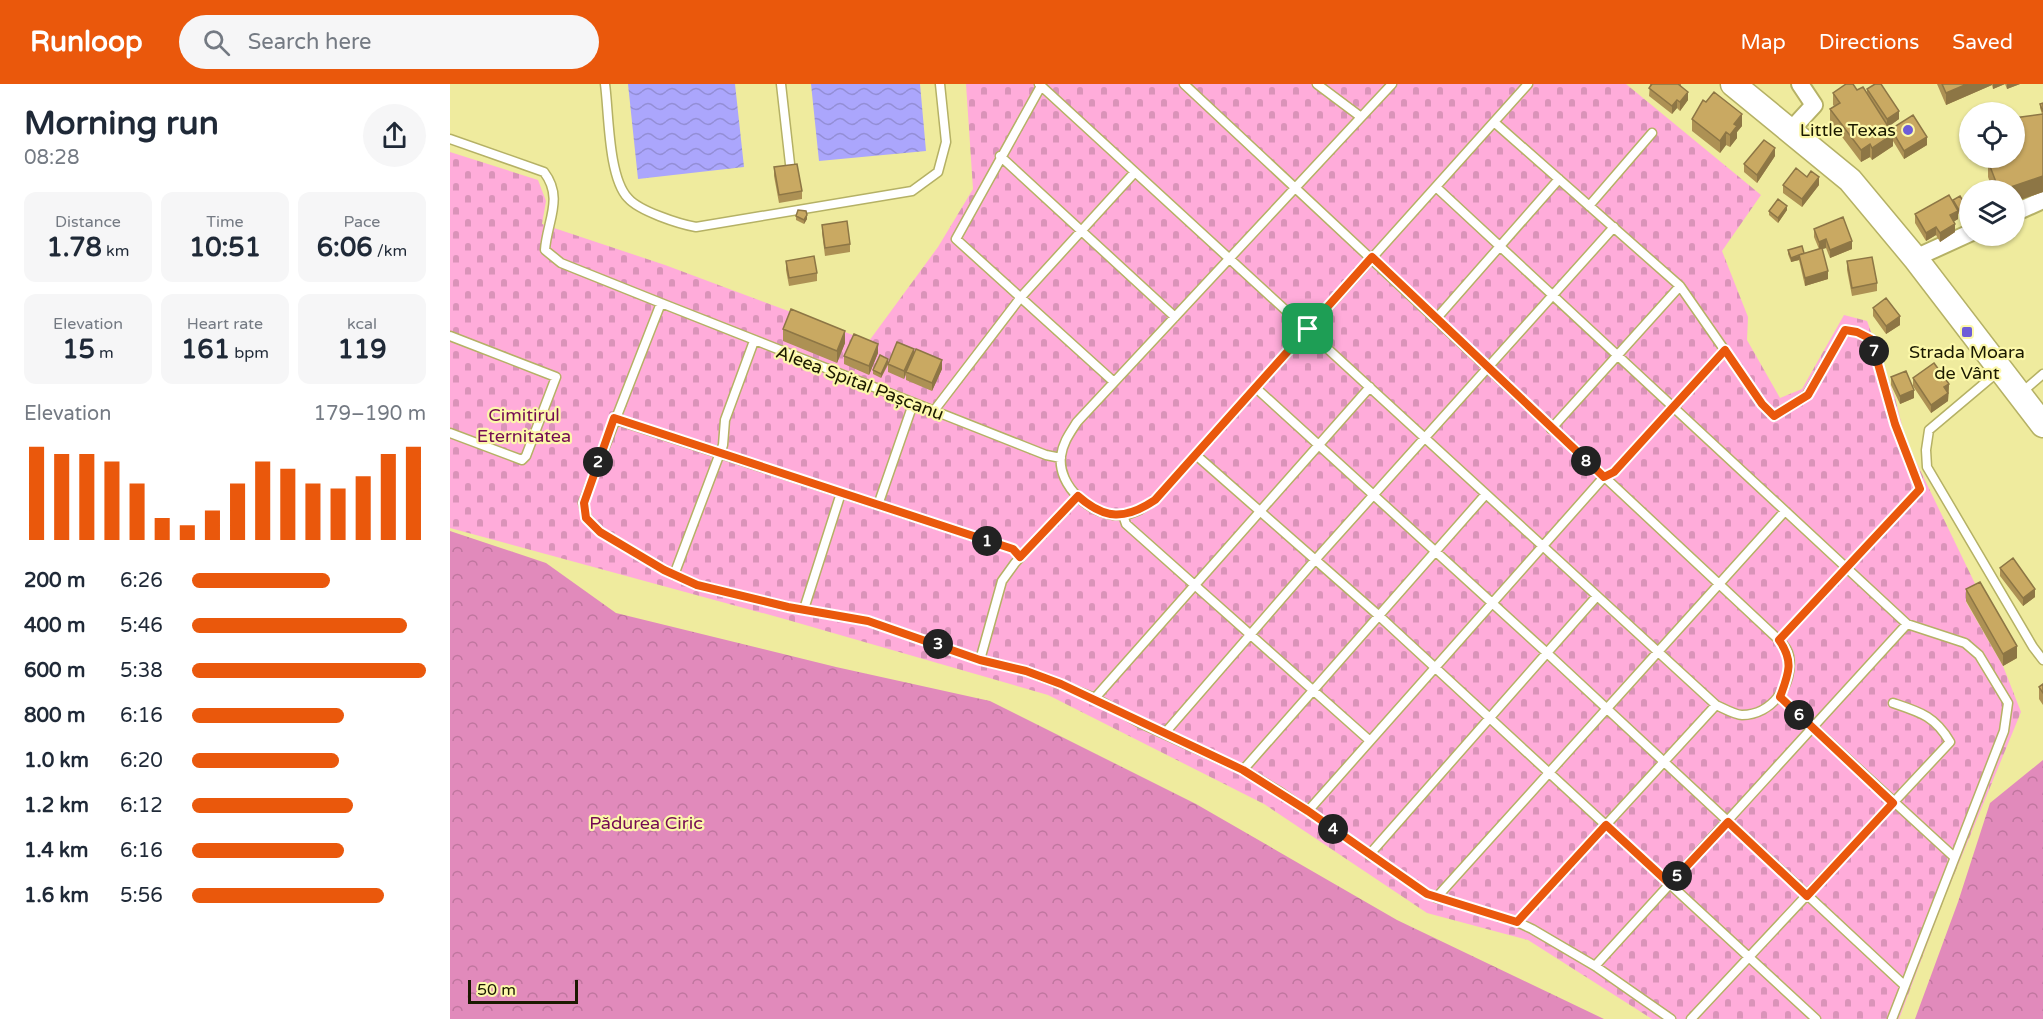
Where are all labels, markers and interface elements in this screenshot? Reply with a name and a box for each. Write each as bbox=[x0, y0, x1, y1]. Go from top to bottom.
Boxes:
search box bbox=[179, 15, 599, 69]
text: Runloop bbox=[30, 25, 143, 59]
icon: search bbox=[200, 26, 233, 59]
text: Search here bbox=[248, 29, 371, 55]
text: Map bbox=[1740, 30, 1786, 55]
text: Directions bbox=[1819, 30, 1919, 55]
text: Saved bbox=[1952, 30, 2013, 55]
map controls bbox=[1959, 102, 2025, 246]
button: locate bbox=[1959, 102, 2025, 168]
text: Morning run bbox=[24, 104, 219, 143]
button: share bbox=[363, 104, 426, 167]
place label: Little Texas bbox=[1800, 119, 1896, 141]
marker: Little Texas bbox=[1901, 123, 1915, 137]
text: 08:28 bbox=[24, 146, 79, 170]
button: layers bbox=[1959, 180, 2025, 246]
text: Distance bbox=[55, 212, 121, 232]
text: Time bbox=[206, 212, 244, 232]
text: Pace bbox=[344, 212, 380, 232]
text: 1.78 bbox=[46, 232, 102, 263]
text: 10:51 bbox=[189, 232, 261, 263]
text: 6:06 bbox=[317, 232, 373, 263]
text: km bbox=[102, 241, 130, 261]
text: /km bbox=[373, 241, 407, 261]
pin bbox=[1282, 303, 1333, 354]
icon: arrive bbox=[1291, 312, 1324, 345]
text: Elevation bbox=[53, 314, 123, 334]
text: Heart rate bbox=[187, 314, 263, 334]
text: kcal bbox=[347, 314, 377, 334]
marker: Strada Moara de Vânt bbox=[1960, 325, 1974, 339]
text: 15 bbox=[62, 334, 95, 365]
text: 161 bbox=[181, 334, 230, 365]
text: 119 bbox=[338, 334, 386, 365]
pin: 7 bbox=[1859, 336, 1889, 366]
street label: Aleea Spital Pașcanu bbox=[773, 341, 947, 425]
text: 7 bbox=[1869, 341, 1879, 361]
place label: Strada Moara de Vânt bbox=[1909, 341, 2025, 384]
text: m bbox=[95, 343, 114, 363]
text: bpm bbox=[230, 343, 269, 363]
text: Elevation bbox=[24, 402, 111, 426]
text: 179–190 m bbox=[313, 402, 426, 426]
park label: Cimitirul Eternitatea bbox=[477, 404, 571, 447]
pin: 8 bbox=[1571, 446, 1601, 476]
pin: 2 bbox=[583, 447, 613, 477]
text: 8 bbox=[1581, 451, 1591, 471]
text: 2 bbox=[593, 452, 603, 472]
pin: 1 bbox=[972, 526, 1002, 556]
text: 1 bbox=[982, 531, 992, 551]
text: 200 m bbox=[24, 569, 85, 593]
text: 6:26 bbox=[120, 569, 163, 593]
text: 400 m bbox=[24, 614, 85, 638]
text: 5:46 bbox=[120, 614, 163, 638]
pin: 3 bbox=[923, 629, 953, 659]
text: 3 bbox=[933, 634, 943, 654]
text: 600 m bbox=[24, 659, 85, 683]
text: 5:38 bbox=[120, 659, 163, 683]
pin: 6 bbox=[1784, 700, 1814, 730]
text: 800 m bbox=[24, 704, 85, 728]
text: 6:16 bbox=[120, 704, 163, 728]
text: 6 bbox=[1794, 705, 1804, 725]
text: 1.0 km bbox=[24, 749, 89, 773]
text: 6:20 bbox=[120, 749, 163, 773]
text: 1.2 km bbox=[24, 794, 89, 818]
text: 6:12 bbox=[120, 794, 163, 818]
park label: Pădurea Ciric bbox=[589, 812, 703, 834]
pin: 4 bbox=[1318, 814, 1348, 844]
text: 4 bbox=[1328, 819, 1338, 839]
text: 1.4 km bbox=[24, 839, 88, 863]
text: 6:16 bbox=[120, 839, 163, 863]
pin: 5 bbox=[1662, 861, 1692, 891]
text: 5 bbox=[1672, 866, 1682, 886]
text: 1.6 km bbox=[24, 884, 89, 908]
text: 5:56 bbox=[120, 884, 163, 908]
scale bar bbox=[468, 977, 578, 1004]
text: 50 m bbox=[477, 980, 516, 1000]

